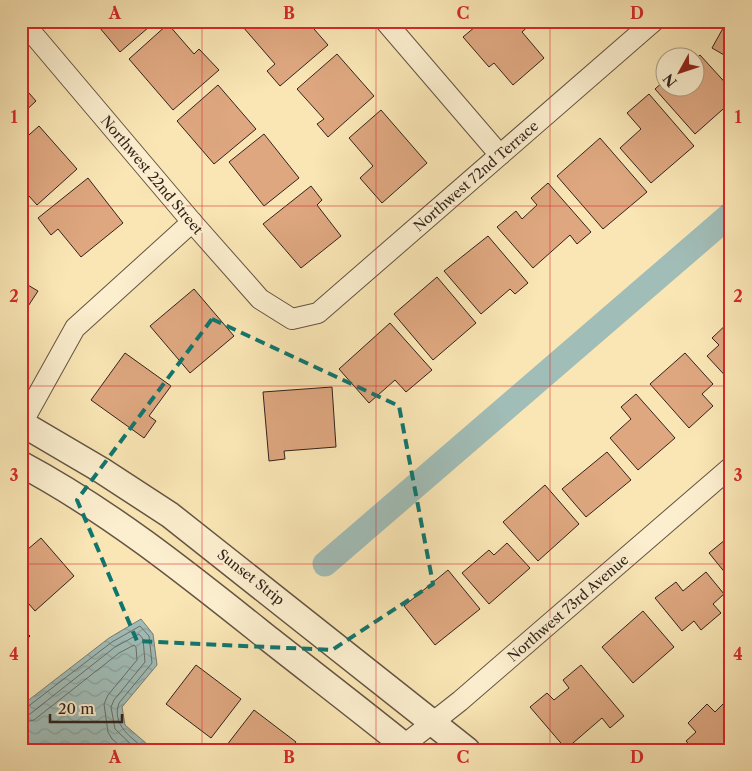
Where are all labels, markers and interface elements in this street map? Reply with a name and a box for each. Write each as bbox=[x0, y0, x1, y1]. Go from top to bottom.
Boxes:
text: A bbox=[108, 3, 122, 23]
text: B bbox=[283, 3, 295, 23]
text: C bbox=[457, 3, 469, 23]
text: D bbox=[630, 3, 644, 23]
north arrow bbox=[654, 48, 704, 98]
text: N bbox=[659, 70, 681, 91]
text: 1 bbox=[10, 107, 18, 127]
text: 1 bbox=[734, 107, 742, 127]
street label: Northwest 22nd Street bbox=[97, 112, 207, 238]
street label: Northwest 72nd Terrace bbox=[410, 117, 542, 235]
text: 2 bbox=[9, 286, 19, 306]
text: 2 bbox=[733, 286, 743, 306]
text: 3 bbox=[9, 465, 19, 485]
text: 3 bbox=[733, 465, 743, 485]
street label: Sunset Strip bbox=[214, 545, 288, 609]
street label: Northwest 73rd Avenue bbox=[504, 550, 632, 665]
text: 4 bbox=[9, 644, 19, 664]
text: 4 bbox=[733, 644, 743, 664]
scale bar bbox=[50, 691, 122, 723]
text: 20 m bbox=[58, 699, 94, 718]
text: A bbox=[108, 747, 122, 767]
text: B bbox=[283, 747, 295, 767]
text: C bbox=[457, 747, 469, 767]
text: D bbox=[630, 747, 644, 767]

